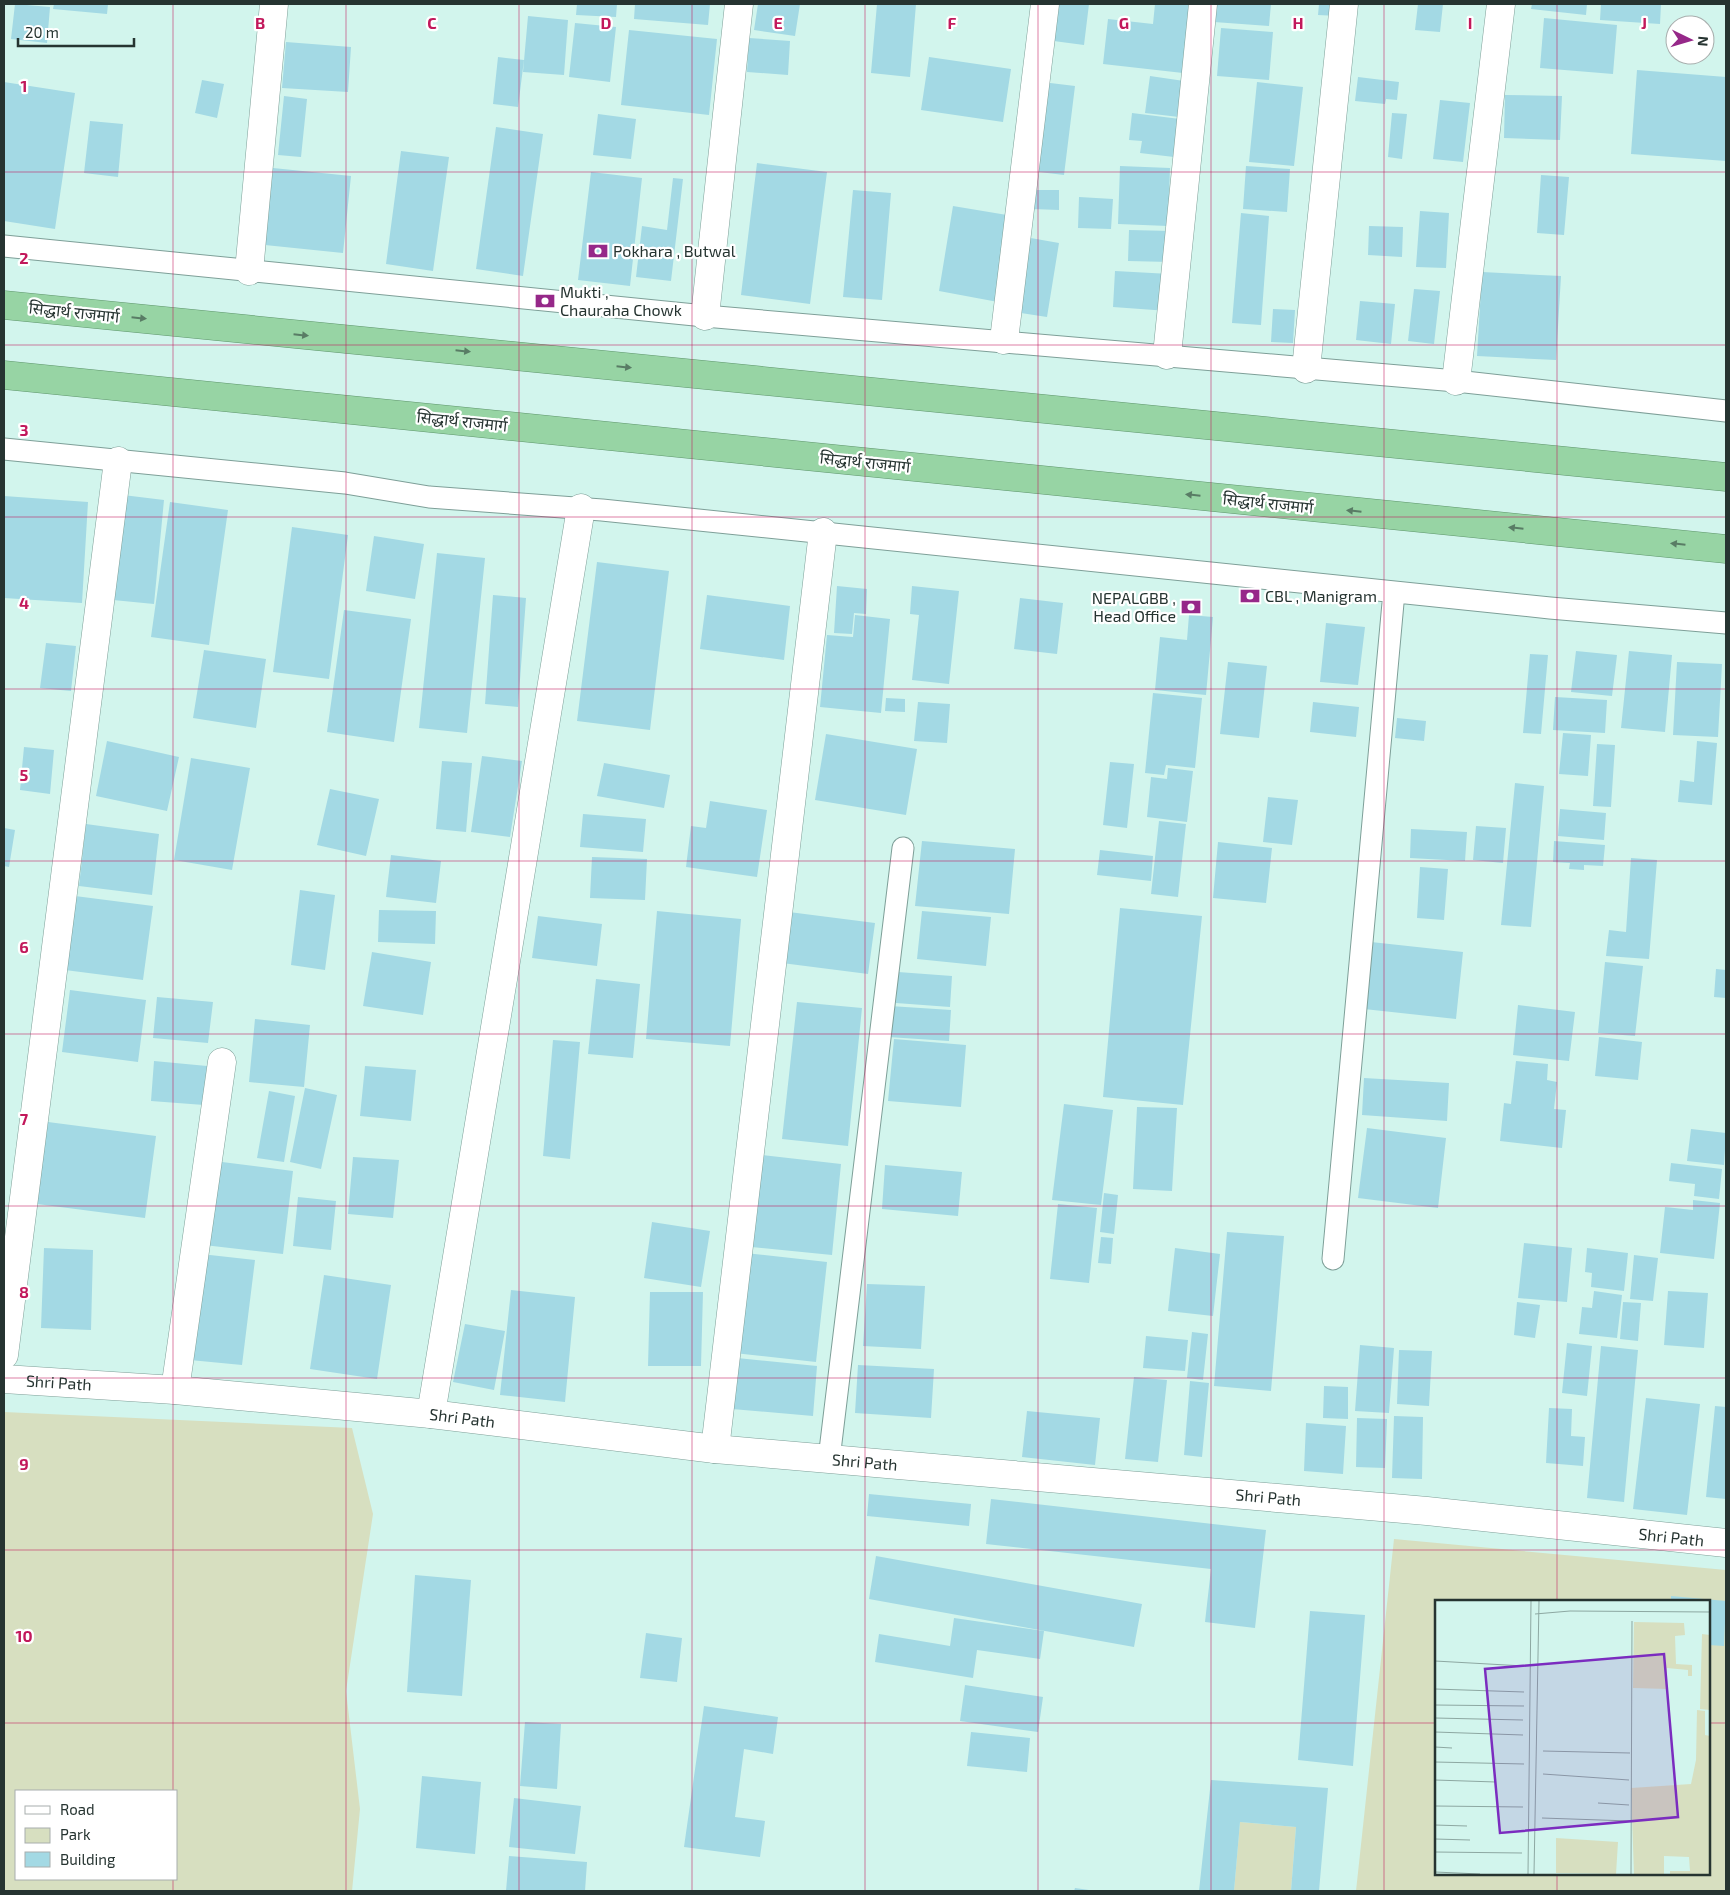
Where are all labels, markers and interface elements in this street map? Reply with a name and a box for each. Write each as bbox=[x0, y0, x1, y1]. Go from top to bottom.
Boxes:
text: B bbox=[255, 13, 265, 32]
text: C bbox=[427, 13, 437, 32]
text: D bbox=[601, 13, 612, 32]
text: E bbox=[773, 13, 783, 32]
text: F bbox=[948, 13, 957, 32]
text: G bbox=[1119, 13, 1129, 32]
text: H bbox=[1292, 13, 1304, 32]
text: I bbox=[1468, 13, 1472, 32]
text: J bbox=[1641, 13, 1647, 32]
scale bar bbox=[18, 15, 134, 47]
north arrow bbox=[1665, 15, 1715, 65]
text: 20 m bbox=[25, 23, 59, 41]
text: N bbox=[1695, 35, 1712, 47]
text: 1 bbox=[21, 76, 27, 95]
bank icon: Pokhara , Butwal bbox=[587, 240, 609, 262]
place label: Pokhara , Butwal bbox=[613, 241, 736, 260]
text: 2 bbox=[19, 248, 29, 267]
place label: Mukti , Chauraha Chowk bbox=[560, 282, 682, 319]
bank icon: Mukti , Chauraha Chowk bbox=[534, 290, 556, 312]
street label: सिद्धार्थ राजमार्ग bbox=[28, 297, 121, 326]
one-way arrow bbox=[132, 315, 148, 323]
one-way arrow bbox=[293, 331, 309, 339]
one-way arrow bbox=[455, 347, 471, 355]
one-way arrow bbox=[617, 363, 633, 371]
street label: सिद्धार्थ राजमार्ग bbox=[416, 406, 509, 435]
text: 3 bbox=[19, 420, 29, 439]
street label: सिद्धार्थ राजमार्ग bbox=[819, 447, 912, 476]
street label: सिद्धार्थ राजमार्ग bbox=[1222, 488, 1315, 517]
one-way arrow bbox=[1184, 491, 1200, 499]
one-way arrow bbox=[1346, 507, 1362, 515]
one-way arrow bbox=[1508, 524, 1524, 532]
one-way arrow bbox=[1669, 540, 1685, 548]
bank icon: CBL , Manigram bbox=[1239, 585, 1261, 607]
place label: CBL , Manigram bbox=[1265, 586, 1377, 605]
place label: NEPALGBB , Head Office bbox=[1092, 588, 1176, 625]
text: 4 bbox=[19, 593, 29, 612]
bank icon: NEPALGBB , Head Office bbox=[1180, 596, 1202, 618]
text: 5 bbox=[20, 765, 29, 784]
text: 6 bbox=[19, 937, 29, 956]
text: 7 bbox=[20, 1109, 29, 1128]
text: 8 bbox=[19, 1282, 29, 1301]
street label: Shri Path bbox=[25, 1370, 92, 1394]
street label: Shri Path bbox=[429, 1404, 496, 1431]
street label: Shri Path bbox=[831, 1449, 898, 1474]
text: 9 bbox=[19, 1454, 29, 1473]
street label: Shri Path bbox=[1235, 1484, 1302, 1509]
street label: Shri Path bbox=[1638, 1524, 1705, 1550]
inset map bbox=[1435, 1600, 1710, 1875]
text: 10 bbox=[15, 1626, 33, 1645]
legend bbox=[15, 1790, 178, 1880]
text: Road bbox=[60, 1800, 95, 1818]
text: Park bbox=[60, 1825, 91, 1843]
text: Building bbox=[60, 1850, 116, 1868]

